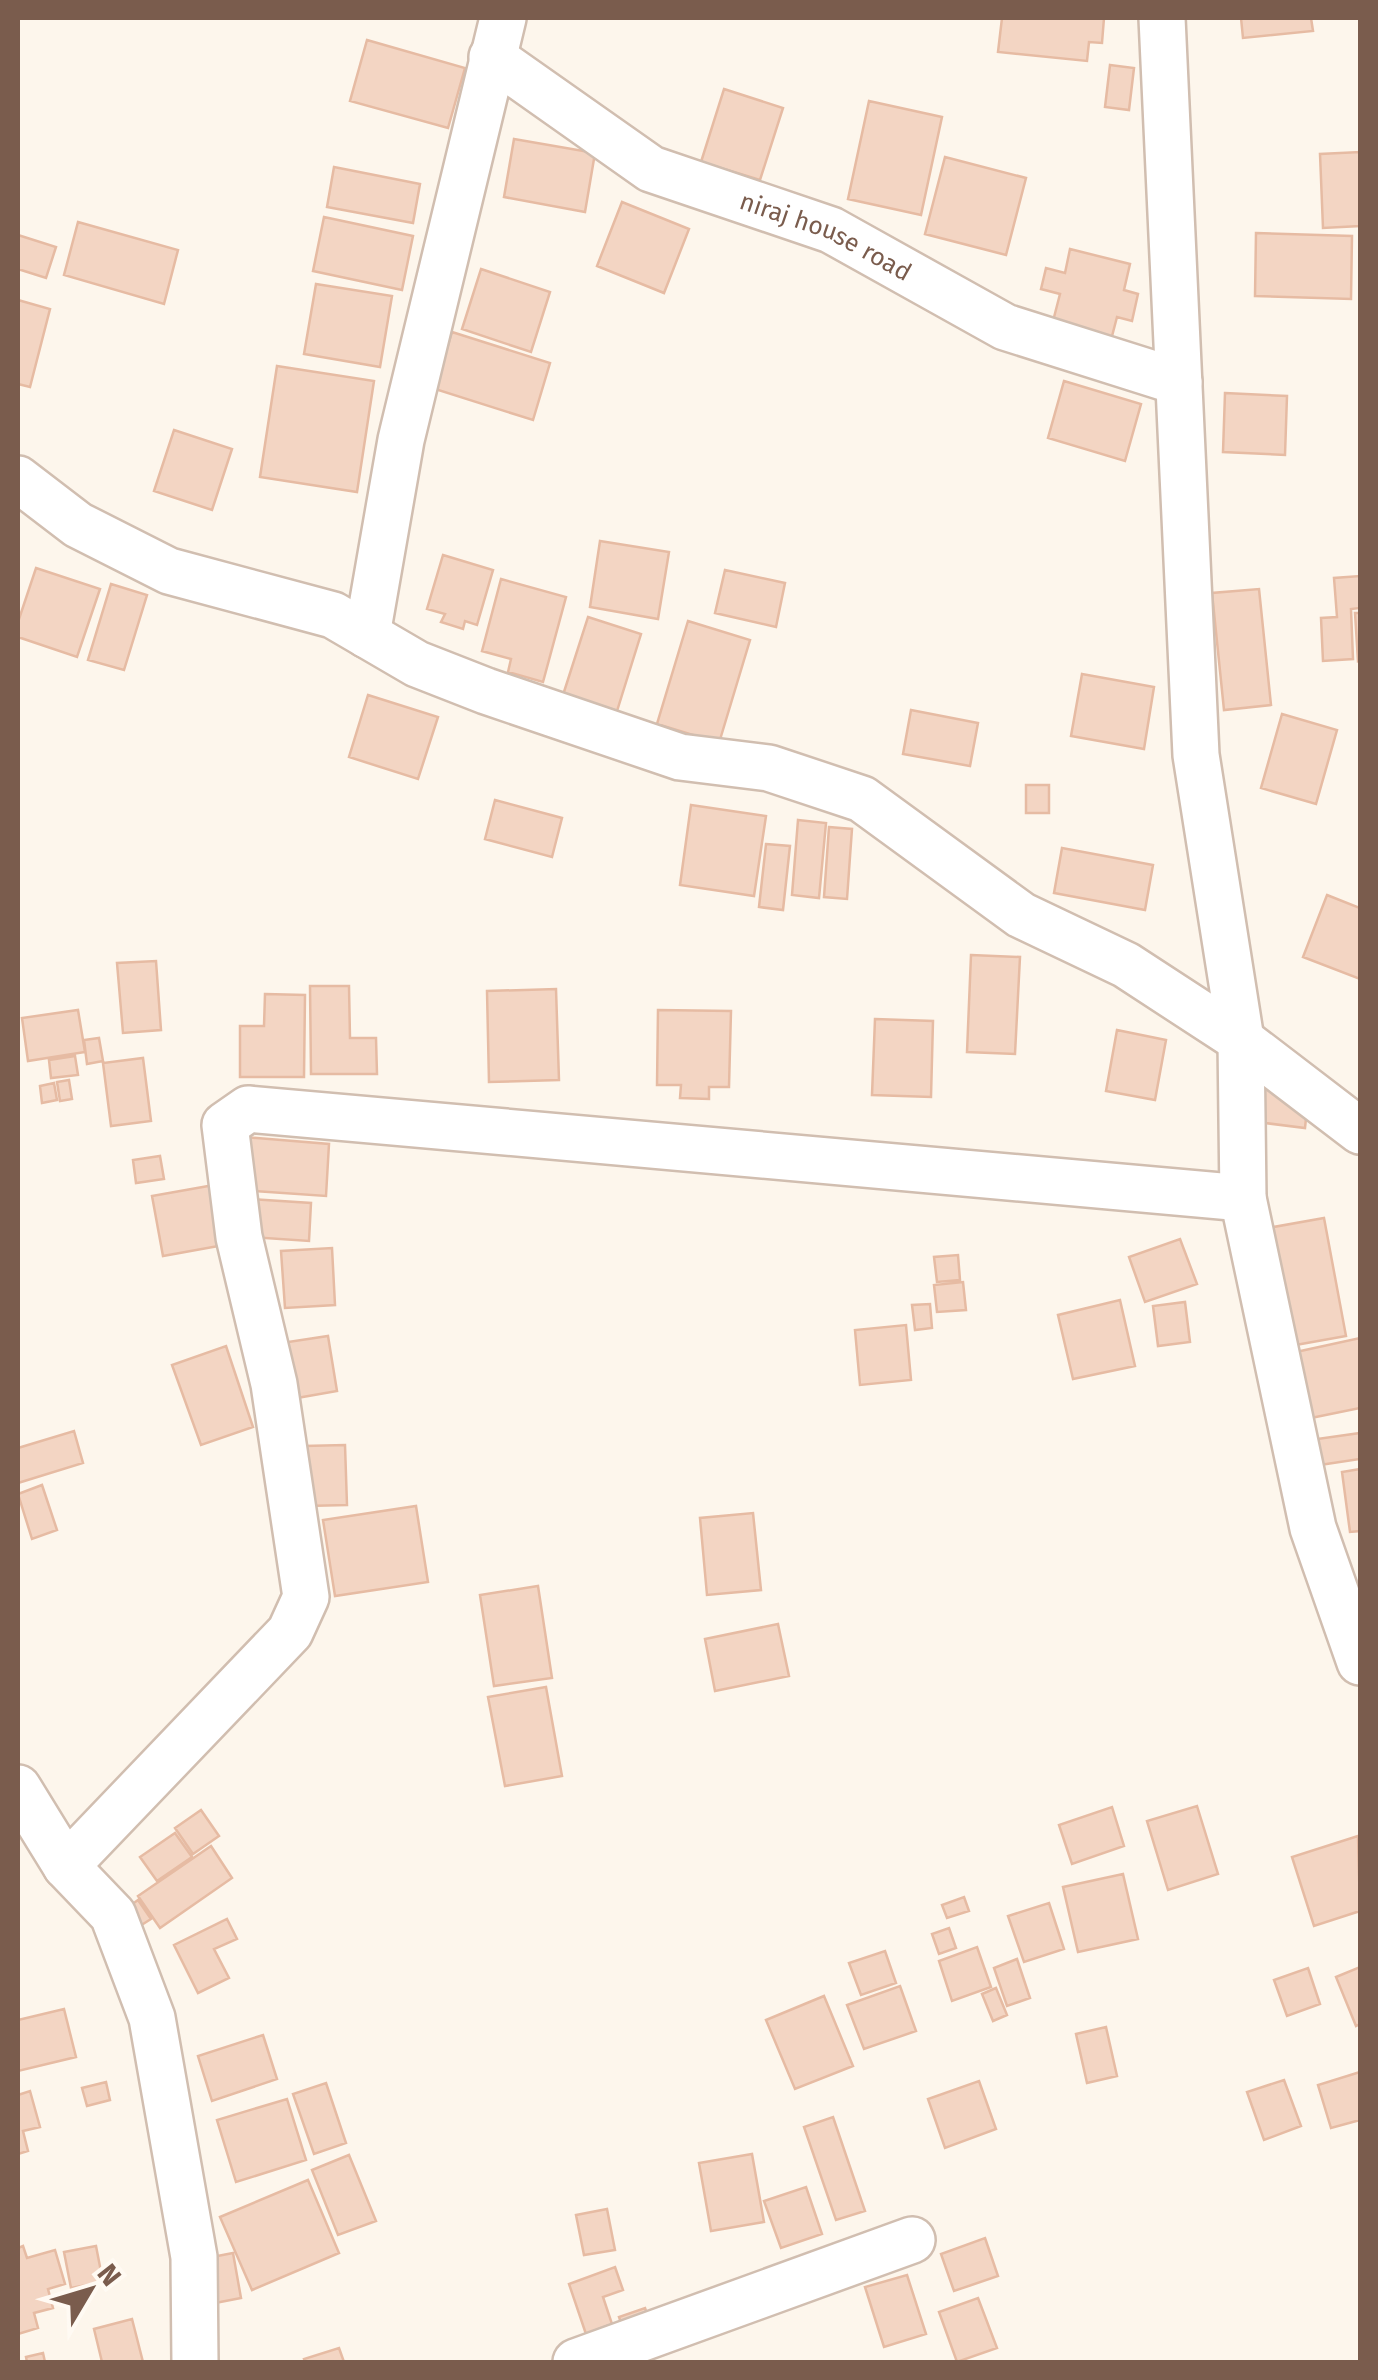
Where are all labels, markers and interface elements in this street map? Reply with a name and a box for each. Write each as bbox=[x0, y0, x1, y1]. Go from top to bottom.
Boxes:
street label: niraj house road bbox=[736, 186, 916, 288]
north arrow bbox=[40, 2240, 140, 2340]
text: N bbox=[91, 2257, 128, 2292]

